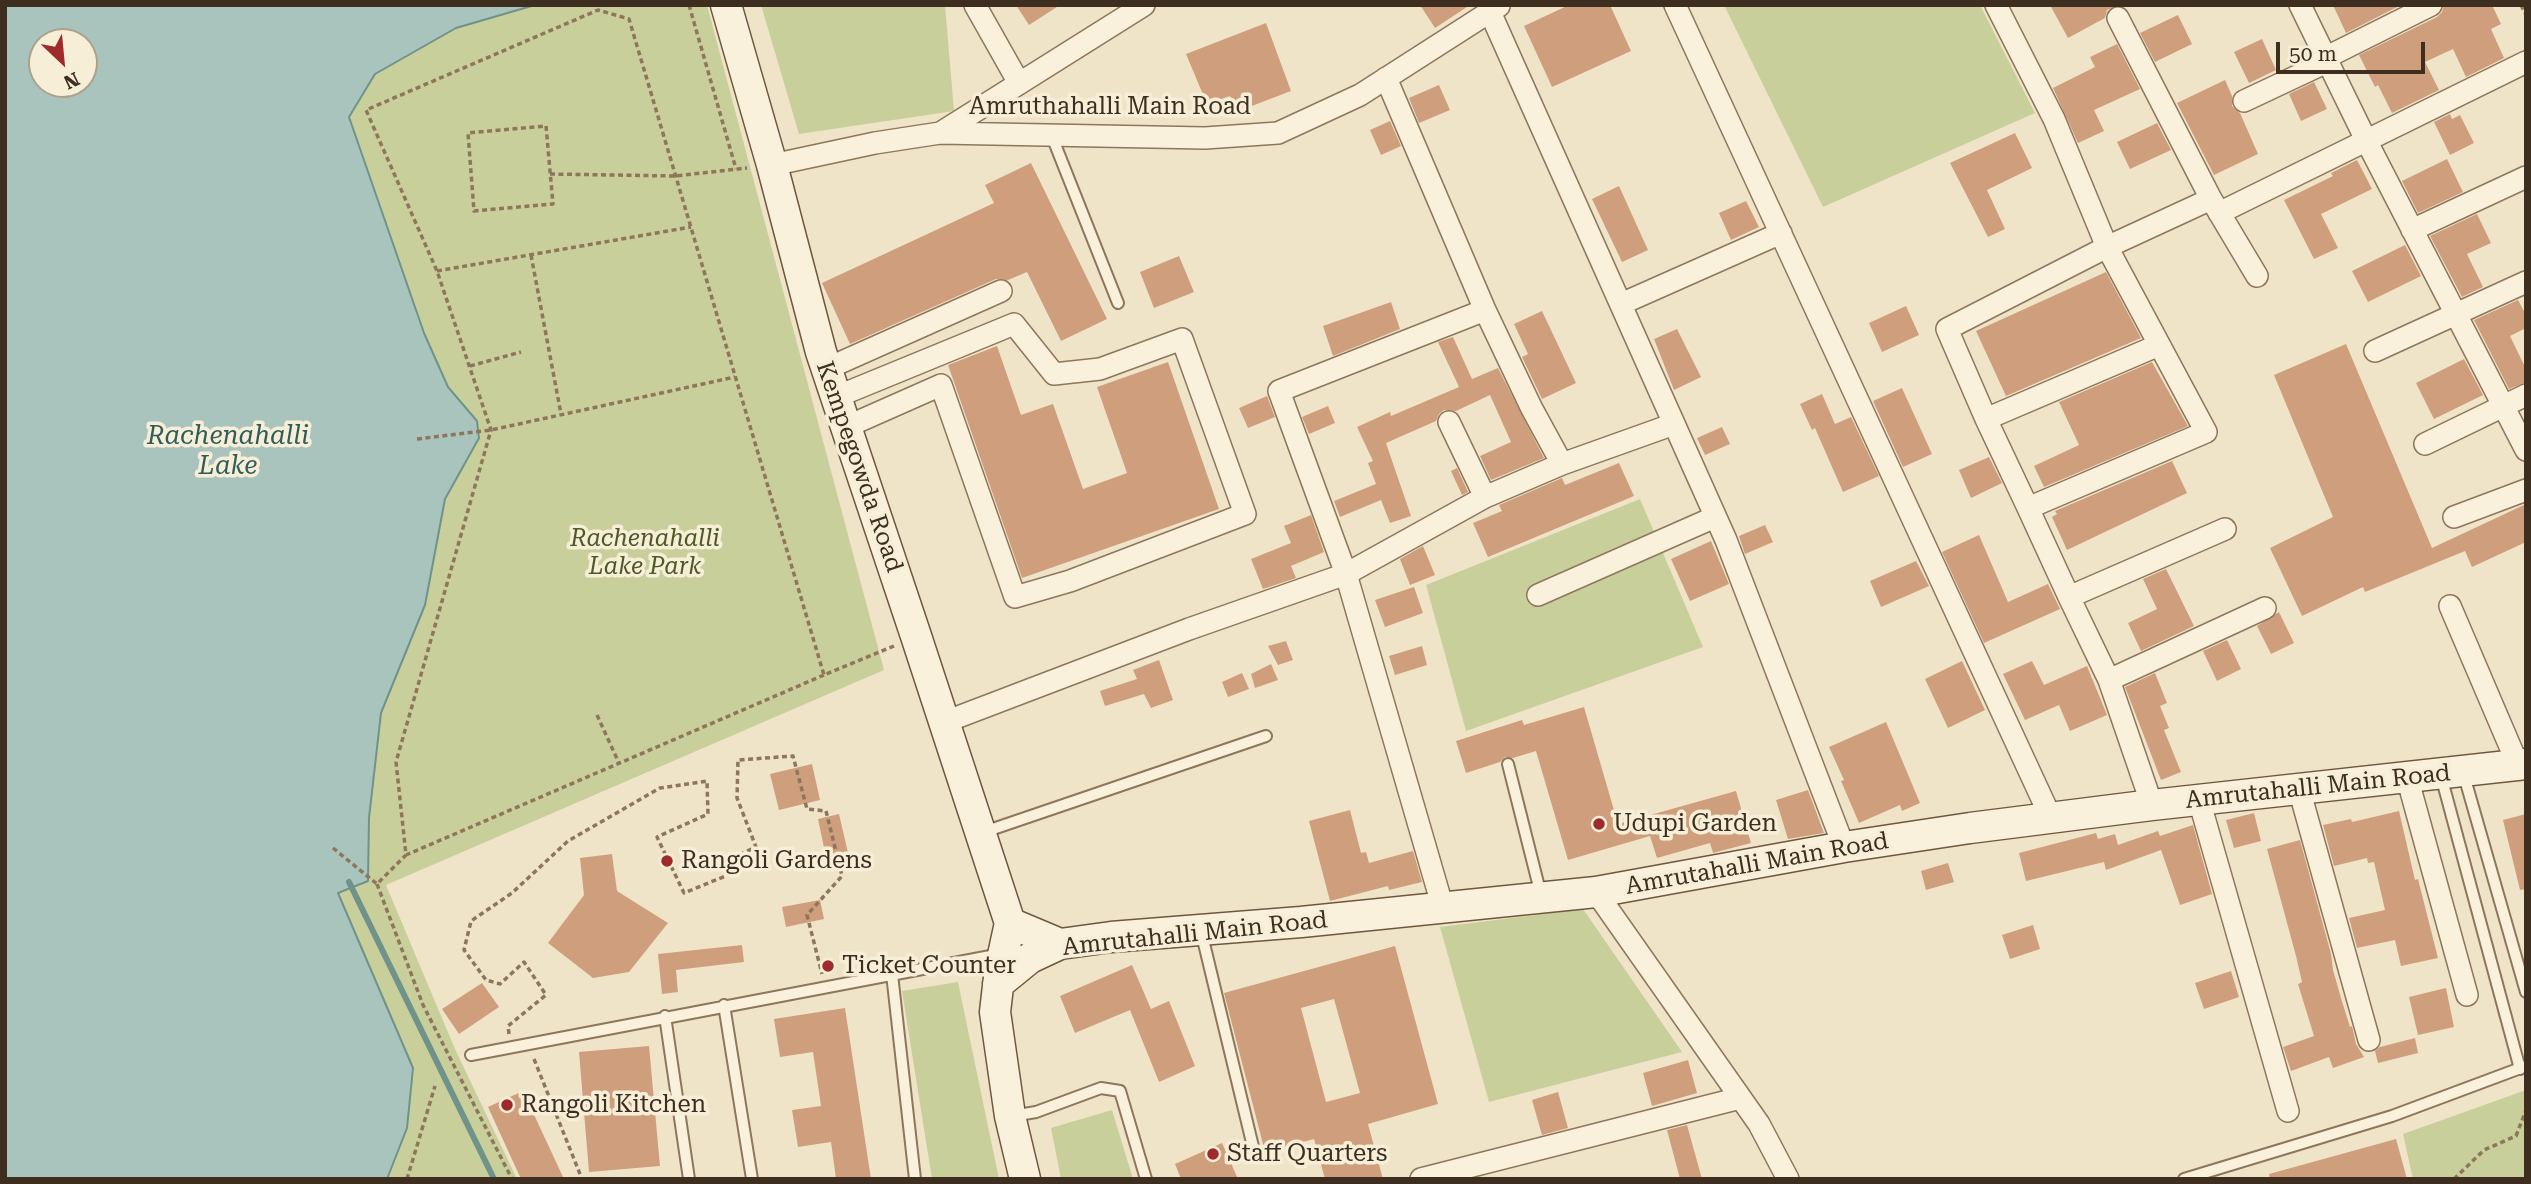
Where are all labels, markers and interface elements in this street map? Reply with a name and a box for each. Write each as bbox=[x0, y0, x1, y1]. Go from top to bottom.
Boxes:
north arrow bbox=[28, 28, 98, 98]
scale bar bbox=[2279, 28, 2428, 72]
text: 50 m bbox=[2289, 42, 2337, 66]
text: N bbox=[60, 67, 83, 94]
street label: Amruthahalli Main Road bbox=[969, 93, 1251, 121]
street label: Kempegowda Road bbox=[809, 358, 909, 576]
water label: Rachenahalli Lake bbox=[147, 420, 309, 481]
park label: Rachenahalli Lake Park bbox=[570, 525, 720, 581]
street label: Amrutahalli Main Road bbox=[2184, 759, 2452, 815]
place label: Udupi Garden bbox=[1613, 810, 1777, 838]
marker: Udupi Garden bbox=[1591, 816, 1607, 832]
street label: Amrutahalli Main Road bbox=[1623, 827, 1891, 901]
place label: Rangoli Gardens bbox=[681, 847, 872, 875]
marker: Rangoli Gardens bbox=[659, 853, 675, 869]
street label: Amrutahalli Main Road bbox=[1061, 906, 1329, 962]
place label: Ticket Counter bbox=[842, 952, 1016, 980]
marker: Ticket Counter bbox=[820, 958, 836, 974]
place label: Rangoli Kitchen bbox=[521, 1091, 706, 1119]
marker: Rangoli Kitchen bbox=[499, 1097, 515, 1113]
place label: Staff Quarters bbox=[1227, 1140, 1388, 1168]
marker: Staff Quarters bbox=[1205, 1146, 1221, 1162]

